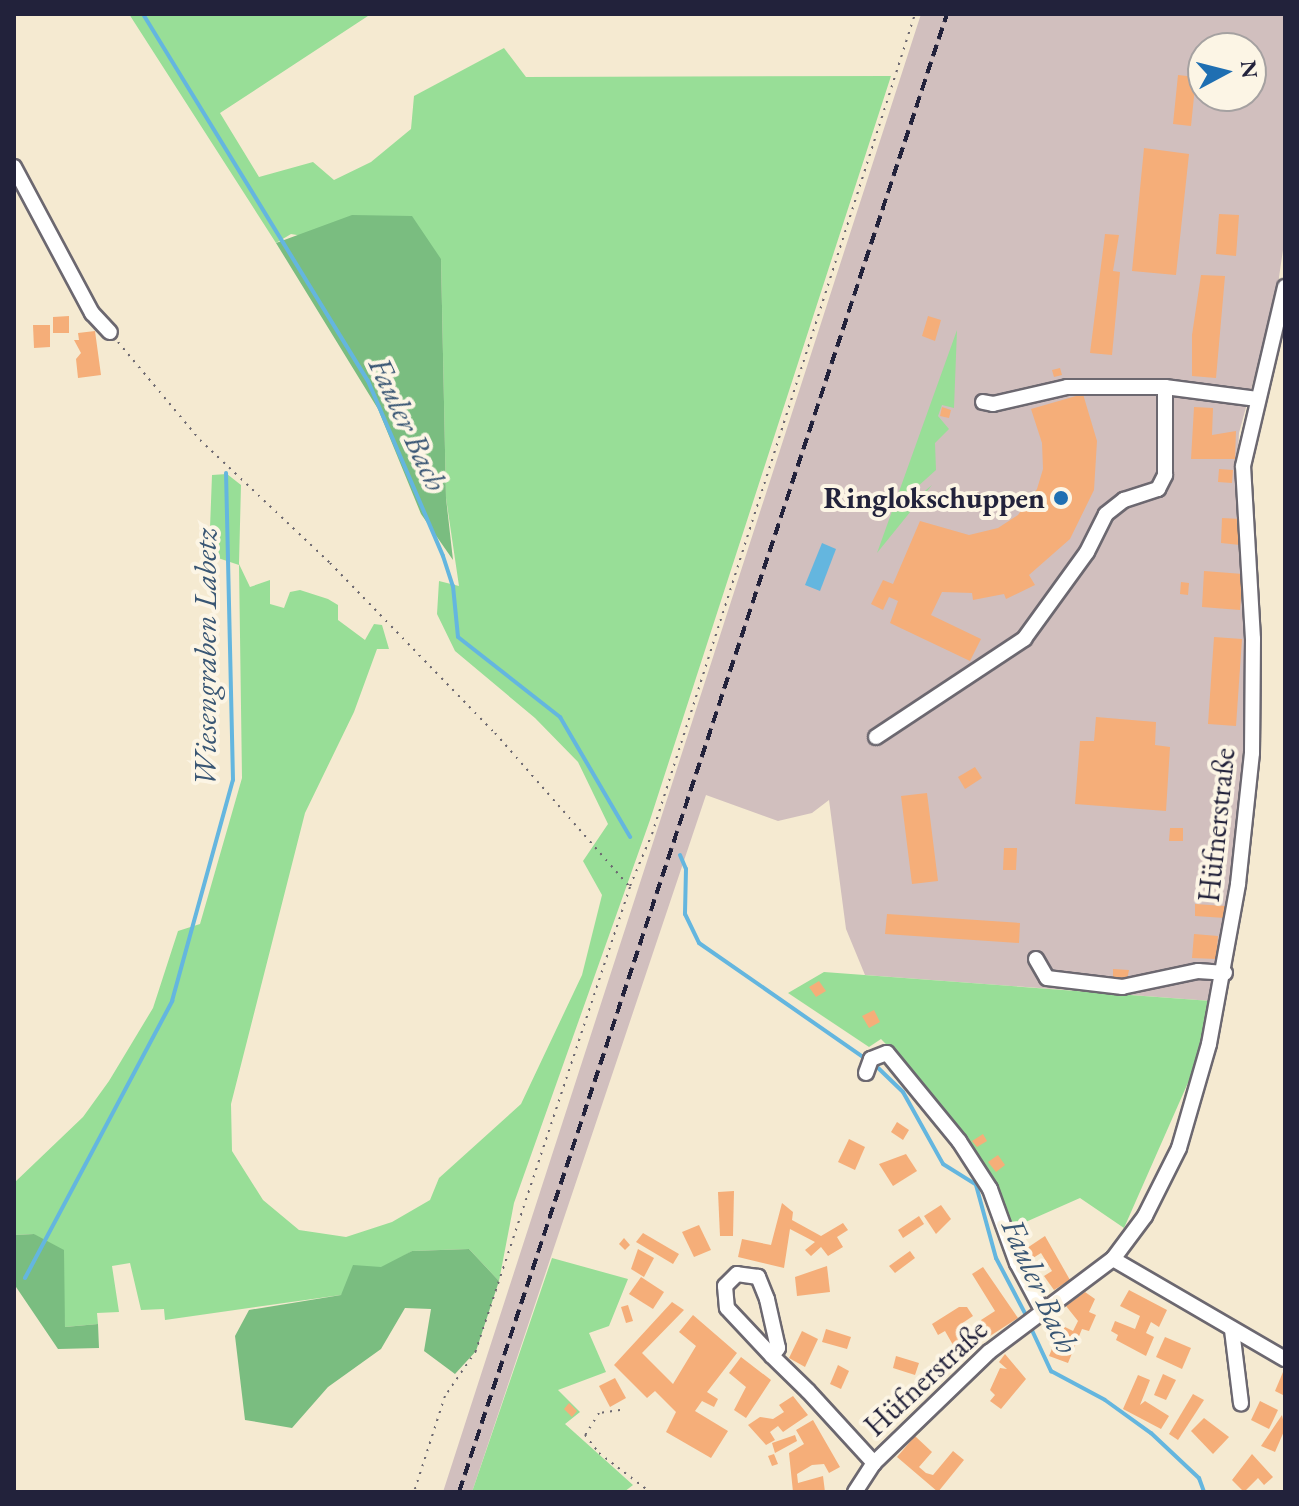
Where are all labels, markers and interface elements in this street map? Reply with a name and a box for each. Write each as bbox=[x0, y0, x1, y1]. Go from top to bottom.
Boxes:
north arrow bbox=[1187, 32, 1267, 112]
text: N bbox=[1234, 59, 1265, 80]
water label: Fauler Bach bbox=[360, 351, 456, 497]
place label: Ringlokschuppen bbox=[824, 480, 1045, 516]
marker: Ringlokschuppen bbox=[1052, 489, 1070, 507]
water label: Wiesengraben Labetz bbox=[186, 528, 224, 786]
street label: Hüfnerstraße bbox=[1191, 746, 1243, 904]
water label: Fauler Bach bbox=[993, 1213, 1087, 1359]
street label: Hüfnerstraße bbox=[857, 1312, 995, 1444]

